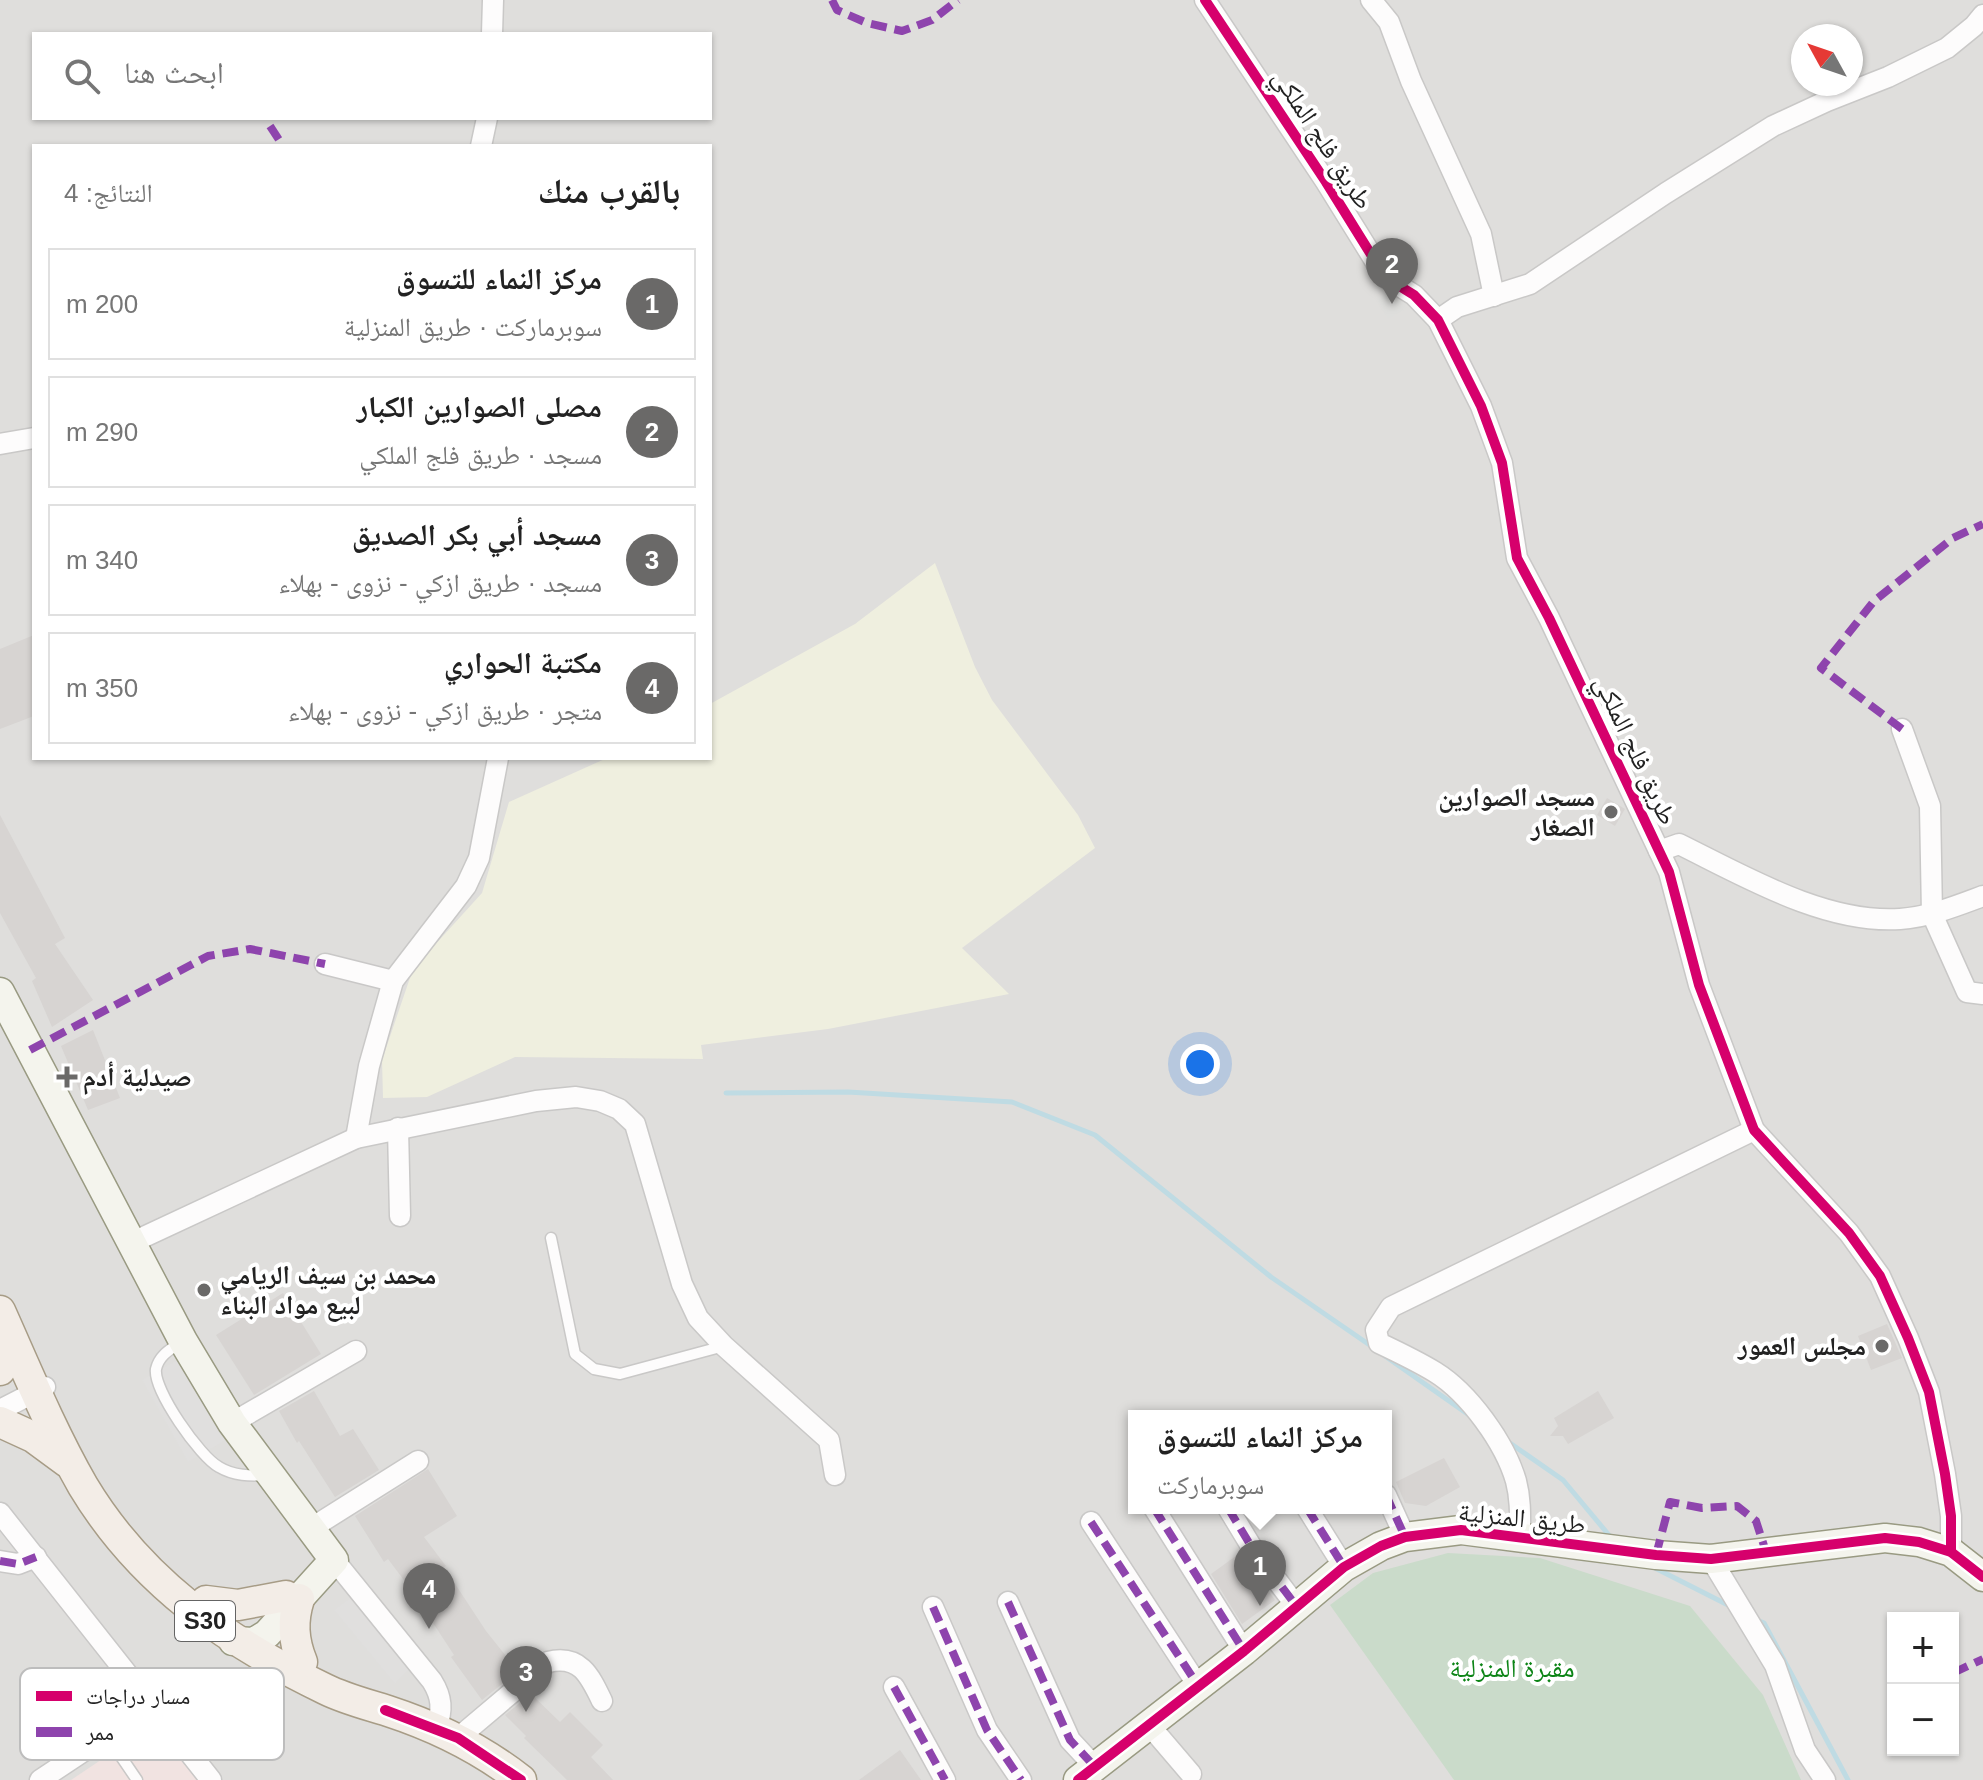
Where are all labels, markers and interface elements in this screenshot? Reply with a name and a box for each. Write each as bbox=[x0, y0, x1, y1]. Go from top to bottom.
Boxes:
north arrow bbox=[1791, 24, 1863, 96]
search box bbox=[32, 32, 712, 120]
icon: search bbox=[60, 54, 104, 98]
text: ابحث هنا bbox=[124, 56, 224, 89]
street label: طريق فلج الملكي bbox=[1262, 63, 1379, 218]
text: بالقرب منك bbox=[538, 172, 680, 210]
text: النتائج: 4 bbox=[64, 178, 153, 208]
pin: 2 bbox=[1366, 238, 1418, 304]
text: مركز النماء للتسوق bbox=[396, 262, 602, 295]
text: 200 m bbox=[66, 289, 138, 319]
text: 1 bbox=[645, 289, 659, 319]
text: سوبرماركت · طريق المنزلية bbox=[344, 312, 602, 342]
text: مصلى الصوارين الكبار bbox=[357, 390, 602, 423]
text: 290 m bbox=[66, 417, 138, 447]
text: 2 bbox=[645, 417, 659, 447]
text: مسجد · طريق فلج الملكي bbox=[359, 440, 602, 470]
text: مسجد أبي بكر الصديق bbox=[352, 518, 602, 551]
text: 340 m bbox=[66, 545, 138, 575]
text: 3 bbox=[645, 545, 659, 575]
text: مسجد · طريق ازكي - نزوى - بهلاء bbox=[278, 568, 602, 598]
text: مكتبة الحواري bbox=[444, 646, 602, 679]
street label: طريق فلج الملكي bbox=[1583, 671, 1684, 832]
text: 350 m bbox=[66, 673, 138, 703]
text: 4 bbox=[645, 673, 659, 703]
text: متجر · طريق ازكي - نزوى - بهلاء bbox=[288, 696, 602, 726]
place label: مسجد الصوارين الصغار bbox=[1438, 782, 1595, 842]
marker: مسجد الصوارين الصغار bbox=[1602, 803, 1620, 821]
your location bbox=[1180, 1044, 1220, 1084]
place label: صيدلية أدم bbox=[83, 1061, 192, 1095]
marker: صيدلية أدم bbox=[58, 1068, 76, 1086]
place label: محمد بن سيف الريامي لبيع مواد البناء bbox=[220, 1260, 436, 1322]
marker: محمد بن سيف الريامي لبيع مواد البناء bbox=[195, 1281, 213, 1299]
place label: مجلس العمور bbox=[1737, 1331, 1866, 1362]
marker: مجلس العمور bbox=[1873, 1337, 1891, 1355]
popup bbox=[1128, 1410, 1392, 1514]
text: مركز النماء للتسوق bbox=[1157, 1420, 1363, 1453]
text: سوبرماركت bbox=[1157, 1470, 1264, 1500]
street label: طريق المنزلية bbox=[1457, 1496, 1587, 1541]
pin: 1 bbox=[1234, 1540, 1286, 1606]
pin: 4 bbox=[403, 1563, 455, 1629]
road number: S30 bbox=[175, 1601, 235, 1641]
map controls bbox=[1887, 1612, 1959, 1756]
button: + bbox=[1887, 1612, 1959, 1684]
pin: 3 bbox=[500, 1646, 552, 1712]
park label: مقبرة المنزلية bbox=[1449, 1653, 1575, 1683]
legend bbox=[20, 1668, 284, 1760]
text: مسار دراجات bbox=[86, 1684, 190, 1709]
button: − bbox=[1887, 1684, 1959, 1756]
text: ممر bbox=[85, 1720, 114, 1745]

